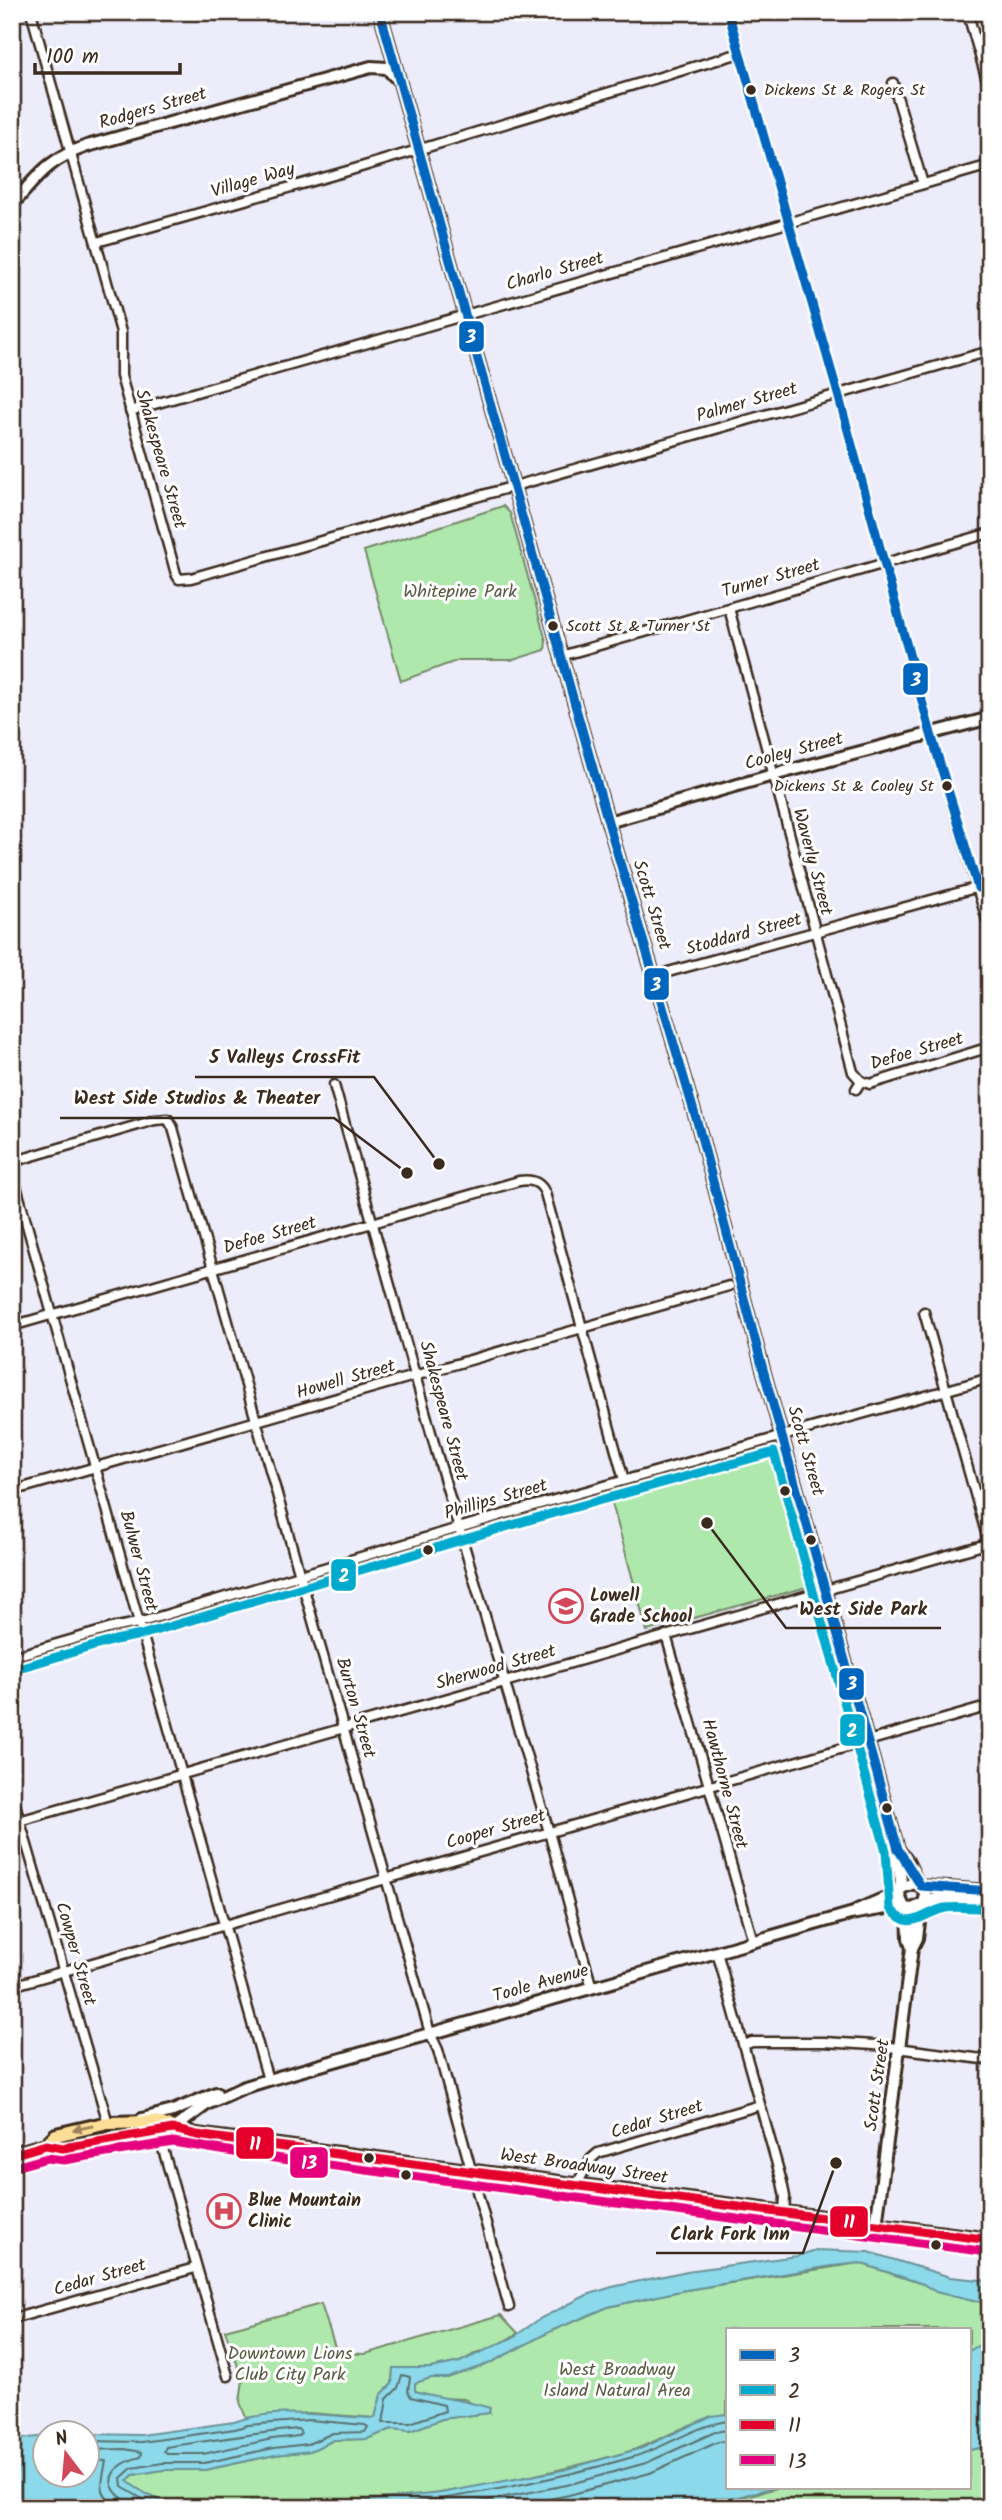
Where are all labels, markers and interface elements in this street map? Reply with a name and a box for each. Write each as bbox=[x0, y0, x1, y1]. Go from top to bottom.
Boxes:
scale bar bbox=[35, 32, 180, 76]
text: 100 m bbox=[46, 41, 99, 74]
place label: Dickens St & Rogers St bbox=[764, 78, 926, 103]
street label: Rodgers Street bbox=[96, 80, 211, 138]
marker: Dickens St & Rogers St bbox=[744, 83, 758, 97]
street label: Village Way bbox=[208, 155, 299, 207]
street label: Charlo Street bbox=[503, 244, 608, 300]
line badge: 3 bbox=[458, 320, 485, 353]
text: 3 bbox=[465, 323, 476, 353]
street label: Palmer Street bbox=[693, 374, 802, 431]
street label: Shakespeare Street bbox=[126, 386, 194, 533]
street label: Turner Street bbox=[719, 551, 824, 607]
park label: Whitepine Park bbox=[403, 578, 517, 607]
place label: Scott St & Turner St bbox=[566, 614, 711, 639]
marker: Scott St & Turner St bbox=[546, 619, 560, 633]
line badge: 3 bbox=[902, 662, 929, 696]
text: 3 bbox=[910, 666, 921, 696]
street label: Cooley Street bbox=[742, 725, 847, 779]
place label: Dickens St & Cooley St bbox=[774, 774, 935, 799]
marker: Dickens St & Cooley St bbox=[940, 779, 954, 793]
street label: Waverly Street bbox=[784, 805, 840, 920]
street label: Scott Street bbox=[624, 857, 679, 954]
street label: Stoddard Street bbox=[683, 905, 806, 964]
line badge: 3 bbox=[643, 967, 670, 1001]
text: 3 bbox=[650, 971, 661, 1001]
street label: Defoe Street bbox=[867, 1025, 968, 1079]
callout: 5 Valleys CrossFit bbox=[195, 1037, 374, 1077]
text: 5 Valleys CrossFit bbox=[209, 1043, 361, 1073]
callout: West Side Studios & Theater bbox=[60, 1078, 334, 1118]
text: West Side Studios & Theater bbox=[74, 1084, 321, 1114]
street label: Defoe Street bbox=[220, 1209, 321, 1263]
street label: Shakespeare Street bbox=[410, 1338, 476, 1485]
street label: Howell Street bbox=[293, 1352, 400, 1408]
street label: Scott Street bbox=[778, 1403, 832, 1500]
street label: Phillips Street bbox=[441, 1471, 552, 1529]
unlabelled marker bbox=[778, 1484, 792, 1498]
street label: Bulwer Street bbox=[111, 1507, 166, 1616]
unlabelled marker bbox=[804, 1533, 818, 1547]
unlabelled marker bbox=[421, 1543, 435, 1557]
line badge: 2 bbox=[330, 1558, 357, 1592]
text: 2 bbox=[338, 1562, 350, 1592]
place label: Lowell Grade School bbox=[590, 1582, 692, 1632]
school or university icon: Lowell Grade School bbox=[547, 1587, 585, 1625]
callout: West Side Park bbox=[786, 1588, 941, 1628]
text: West Side Park bbox=[799, 1595, 927, 1625]
street label: Sherwood Street bbox=[433, 1637, 560, 1699]
street label: Burton Street bbox=[327, 1654, 384, 1763]
line badge: 3 bbox=[838, 1667, 865, 1701]
text: 3 bbox=[846, 1670, 857, 1700]
line badge: 2 bbox=[839, 1713, 866, 1747]
street label: Hawthorne Street bbox=[693, 1716, 756, 1853]
text: 2 bbox=[846, 1717, 858, 1747]
unlabelled marker bbox=[880, 1801, 894, 1815]
street label: Cooper Street bbox=[443, 1802, 550, 1858]
street label: Cowper Street bbox=[46, 1899, 104, 2010]
street label: Toole Avenue bbox=[490, 1956, 592, 2012]
street label: Scott Street bbox=[857, 2036, 899, 2133]
street label: Cedar Street bbox=[607, 2092, 708, 2148]
one-way arrow bbox=[72, 2122, 94, 2133]
line badge: 11 bbox=[235, 2126, 275, 2160]
text: 11 bbox=[249, 2130, 261, 2160]
street label: West Broadway Street bbox=[498, 2141, 671, 2193]
line badge: 13 bbox=[289, 2146, 329, 2179]
text: 13 bbox=[301, 2149, 317, 2179]
unlabelled marker bbox=[362, 2151, 376, 2165]
unlabelled marker bbox=[399, 2168, 413, 2182]
place label: Blue Mountain Clinic bbox=[248, 2187, 361, 2237]
hospital icon: Blue Mountain Clinic bbox=[205, 2192, 243, 2230]
line badge: 11 bbox=[829, 2205, 869, 2238]
text: 11 bbox=[843, 2208, 855, 2238]
callout: Clark Fork Inn bbox=[656, 2213, 803, 2253]
text: Clark Fork Inn bbox=[670, 2220, 790, 2250]
unlabelled marker bbox=[929, 2238, 943, 2252]
street label: Cedar Street bbox=[50, 2251, 151, 2305]
legend bbox=[726, 2328, 970, 2488]
park label: Downtown Lions Club City Park bbox=[227, 2340, 353, 2390]
text: 3 bbox=[788, 2340, 800, 2373]
park label: West Broadway Island Natural Area bbox=[543, 2356, 691, 2406]
text: 2 bbox=[788, 2376, 800, 2409]
text: 11 bbox=[788, 2410, 801, 2443]
north arrow bbox=[32, 2418, 102, 2488]
text: N bbox=[52, 2424, 72, 2456]
text: 13 bbox=[788, 2446, 807, 2479]

